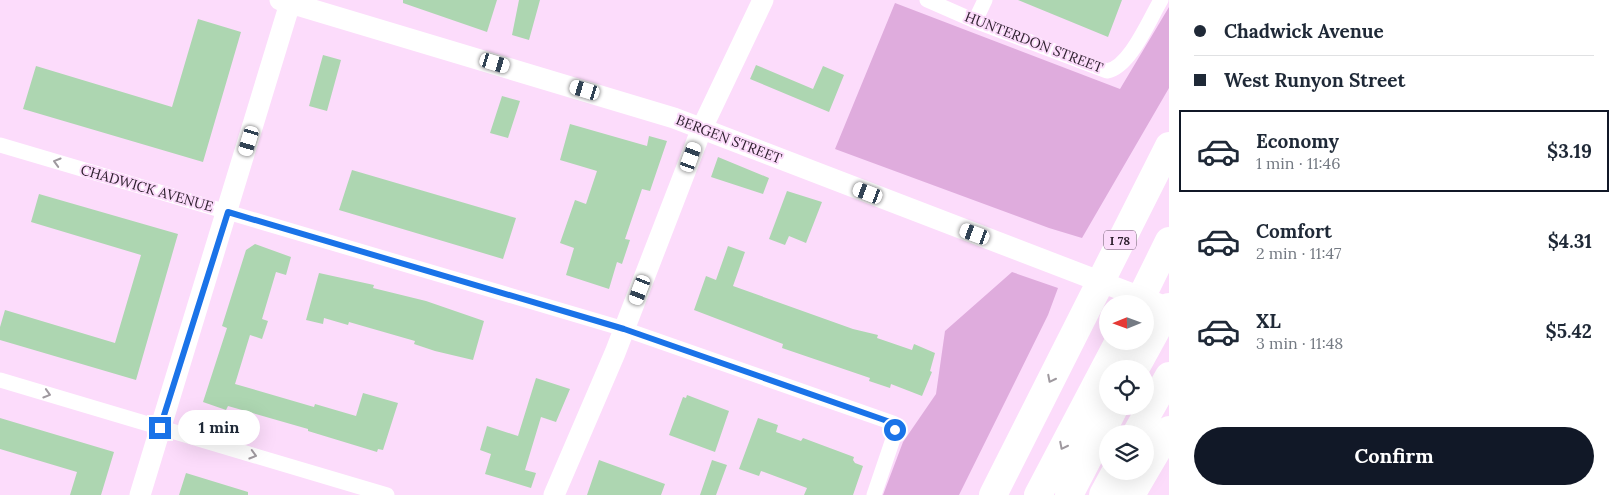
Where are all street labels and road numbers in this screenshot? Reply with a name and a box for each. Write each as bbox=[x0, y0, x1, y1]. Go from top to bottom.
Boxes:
street label: HUNTERDON STREET bbox=[962, 7, 1106, 77]
street label: BERGEN STREET bbox=[674, 111, 784, 167]
street label: CHADWICK AVENUE bbox=[79, 160, 216, 216]
road number: I 78 bbox=[1104, 230, 1136, 250]

